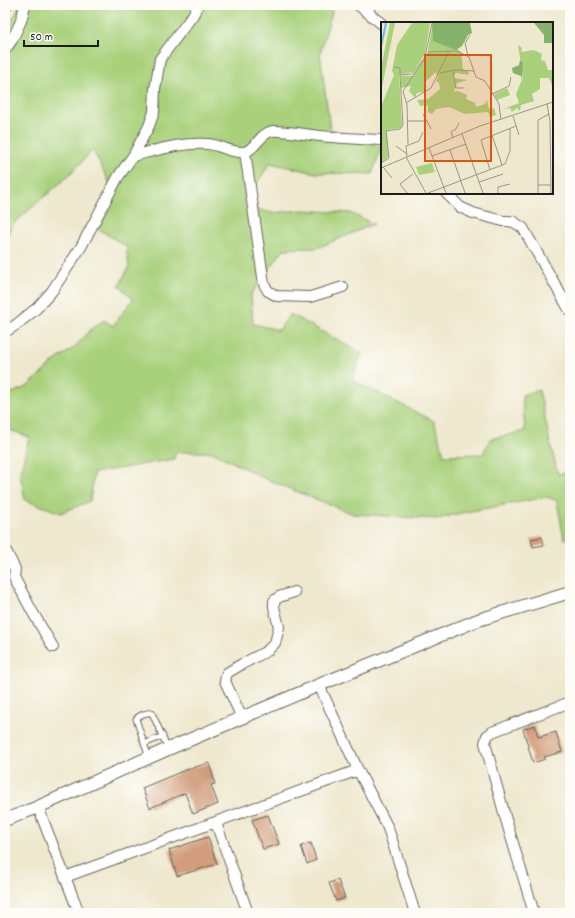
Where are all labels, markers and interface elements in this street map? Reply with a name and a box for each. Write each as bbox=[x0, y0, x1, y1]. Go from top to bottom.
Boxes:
scale bar bbox=[24, 22, 98, 48]
inset map bbox=[381, 22, 553, 194]
text: 50 m bbox=[30, 29, 53, 46]

